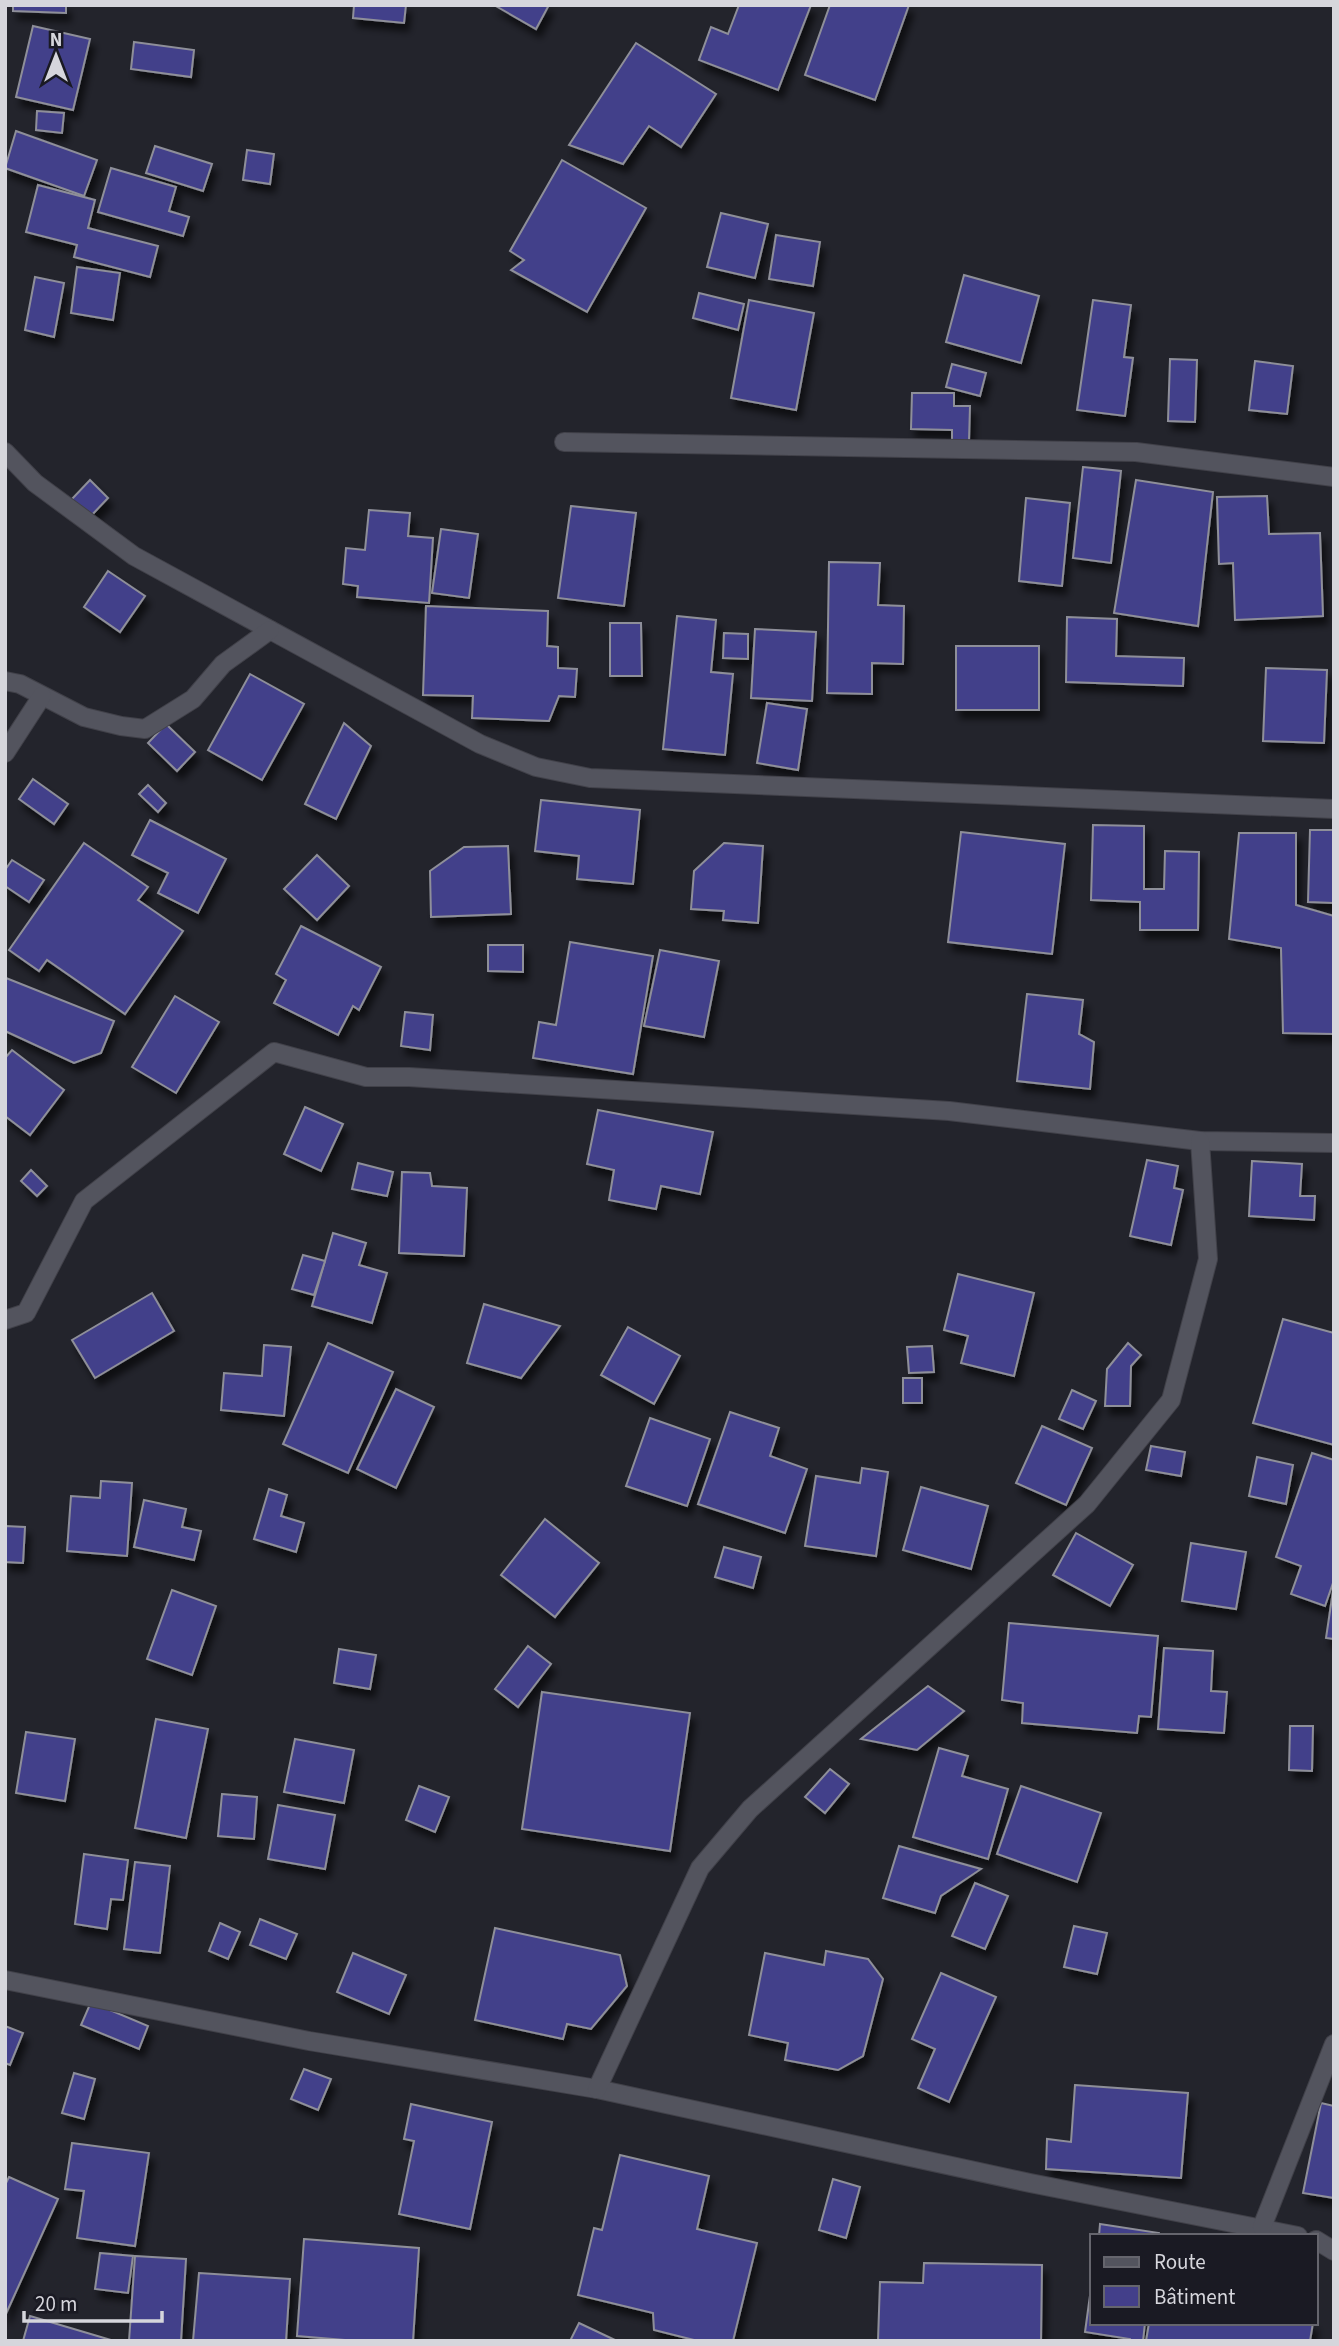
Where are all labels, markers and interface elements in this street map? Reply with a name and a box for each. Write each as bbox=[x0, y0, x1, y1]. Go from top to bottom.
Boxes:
north arrow bbox=[21, 21, 91, 91]
text: N bbox=[50, 27, 62, 54]
legend bbox=[1090, 2234, 1318, 2325]
text: Route bbox=[1154, 2247, 1206, 2277]
scale bar bbox=[24, 2280, 163, 2324]
text: Bâtiment bbox=[1154, 2282, 1235, 2312]
text: 20 m bbox=[35, 2289, 77, 2319]

